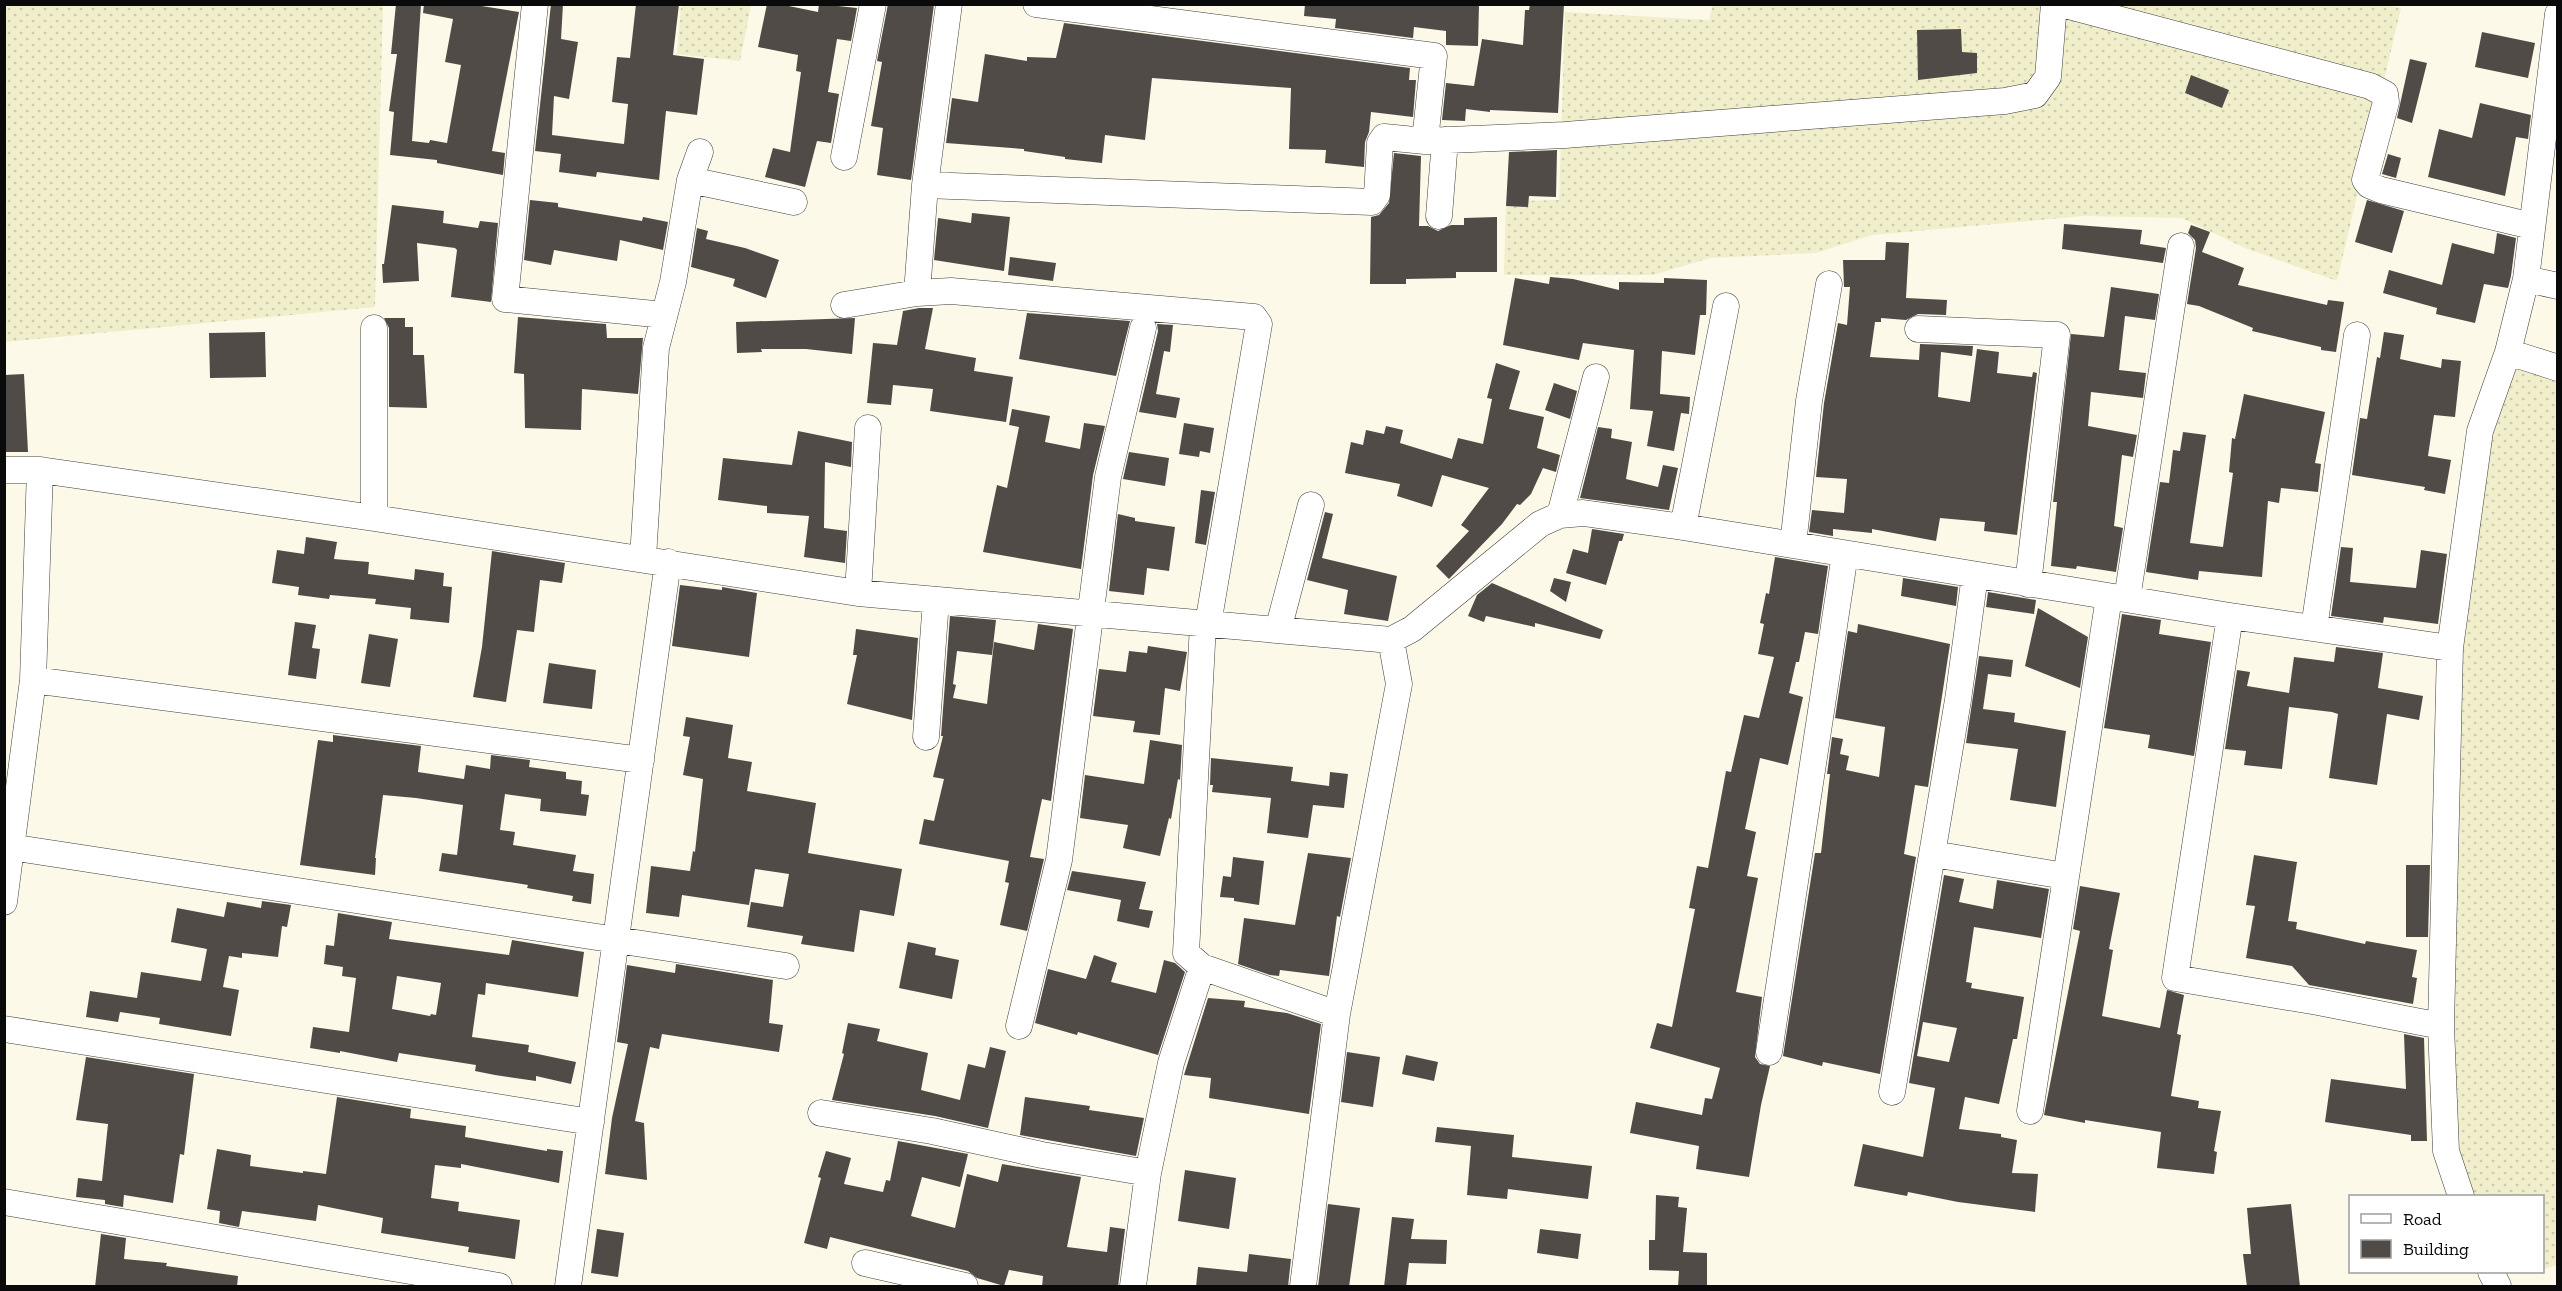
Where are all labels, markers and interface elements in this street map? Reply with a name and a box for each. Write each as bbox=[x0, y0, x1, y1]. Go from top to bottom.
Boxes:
legend bbox=[2349, 1195, 2544, 1273]
text: Road bbox=[2403, 1208, 2442, 1230]
text: Building bbox=[2403, 1238, 2469, 1260]

